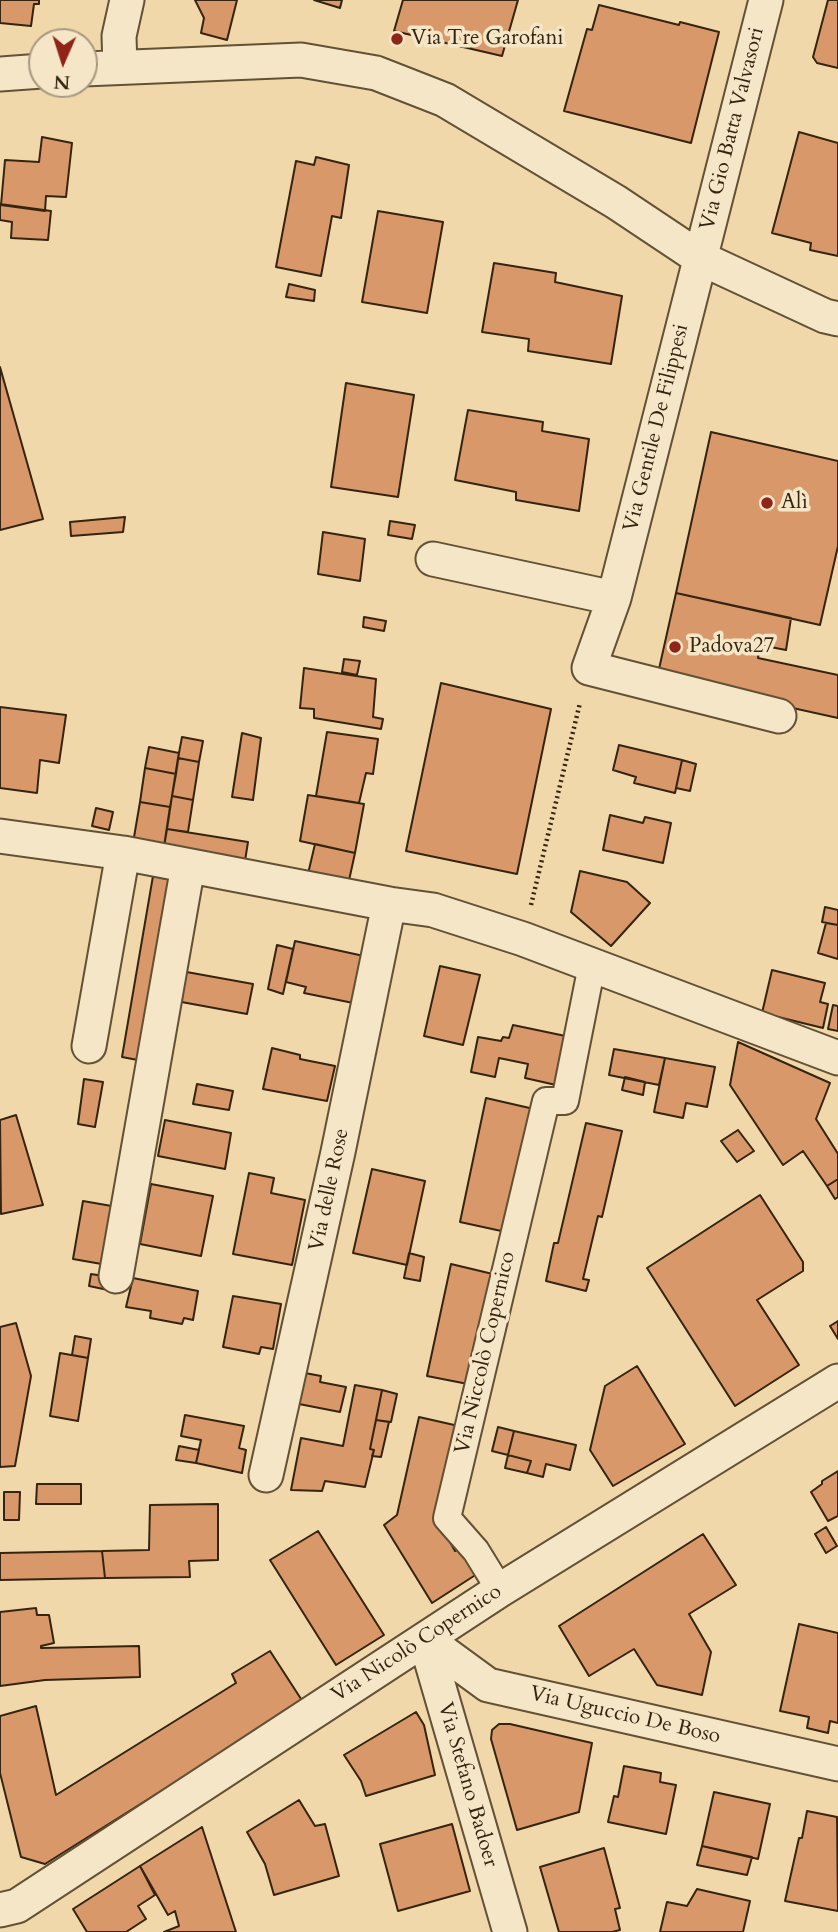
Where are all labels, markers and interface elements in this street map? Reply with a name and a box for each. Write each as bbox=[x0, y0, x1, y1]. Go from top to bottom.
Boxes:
street label: Via Gio Batta Valvasori bbox=[696, 25, 770, 233]
place label: Via Tre Garofani bbox=[411, 26, 563, 52]
north arrow bbox=[28, 28, 98, 98]
marker: Via Tre Garofani bbox=[389, 31, 405, 47]
text: N bbox=[53, 69, 71, 95]
street label: Via Gentile De Filippesi bbox=[619, 321, 695, 535]
place label: Alì bbox=[781, 490, 807, 516]
marker: Alì bbox=[759, 495, 775, 511]
place label: Padova27 bbox=[689, 634, 774, 660]
marker: Padova27 bbox=[667, 639, 683, 655]
street label: Via delle Rose bbox=[305, 1126, 355, 1254]
street label: Via Niccolò Copernico bbox=[450, 1249, 522, 1457]
street label: Via Nicolò Copernico bbox=[327, 1580, 507, 1708]
street label: Via Uguccio De Boso bbox=[527, 1682, 723, 1750]
street label: Via Stefano Badoer bbox=[431, 1700, 503, 1870]

